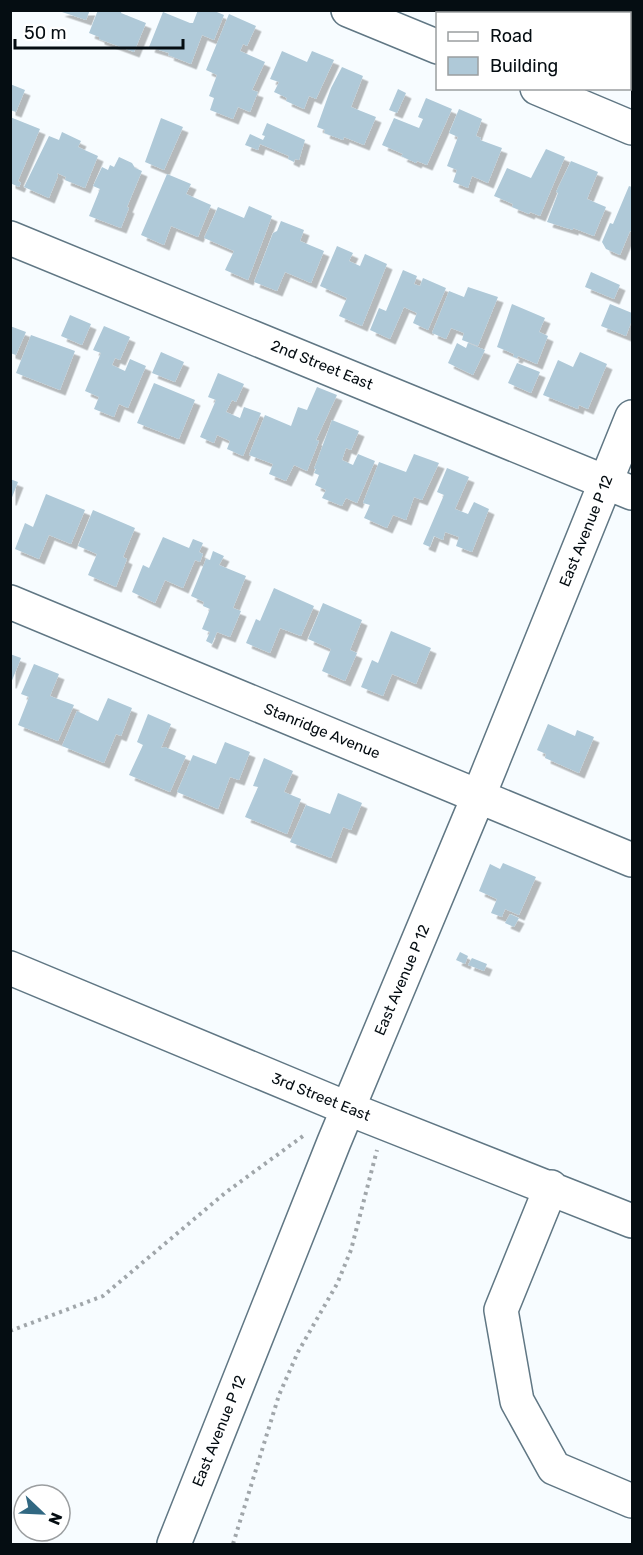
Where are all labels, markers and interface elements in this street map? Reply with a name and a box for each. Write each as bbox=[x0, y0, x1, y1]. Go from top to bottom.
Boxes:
scale bar bbox=[15, 12, 183, 50]
legend bbox=[436, 12, 631, 90]
text: 50 m bbox=[24, 22, 67, 44]
text: Road bbox=[490, 25, 533, 47]
text: Building bbox=[490, 55, 558, 77]
street label: 2nd Street East bbox=[268, 336, 376, 394]
street label: East Avenue P 12 bbox=[555, 472, 617, 589]
street label: Stanridge Avenue bbox=[261, 699, 383, 763]
street label: East Avenue P 12 bbox=[371, 922, 434, 1038]
street label: 3rd Street East bbox=[269, 1069, 373, 1125]
street label: East Avenue P 12 bbox=[188, 1372, 250, 1489]
north arrow bbox=[12, 1483, 72, 1543]
text: N bbox=[44, 1510, 66, 1528]

